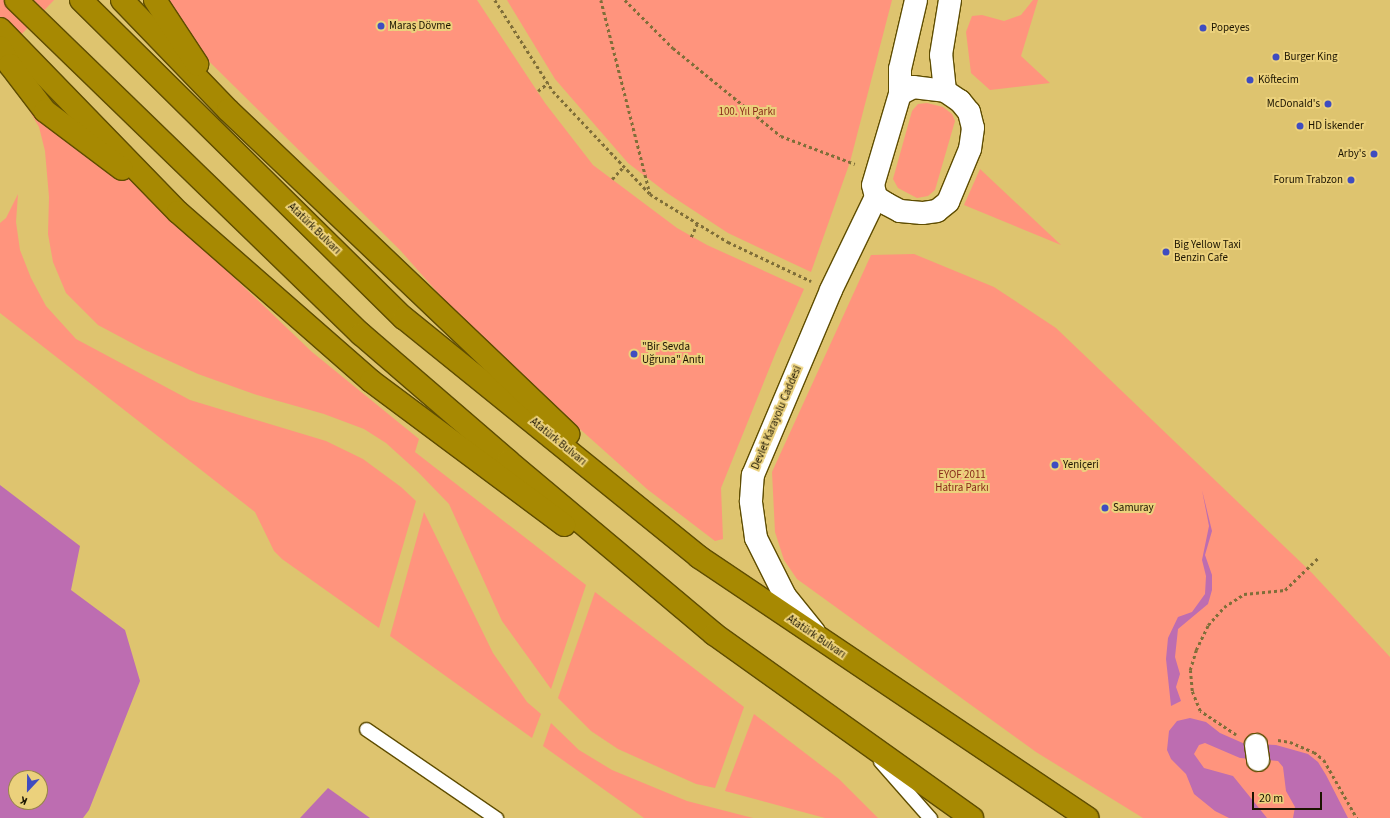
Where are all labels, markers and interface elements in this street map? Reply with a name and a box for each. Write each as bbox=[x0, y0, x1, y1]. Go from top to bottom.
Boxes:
place label: Maraş Dövme bbox=[389, 19, 451, 33]
marker: Maraş Dövme bbox=[376, 21, 386, 31]
place label: Popeyes bbox=[1211, 21, 1250, 35]
marker: Popeyes bbox=[1198, 23, 1208, 33]
place label: Burger King bbox=[1284, 50, 1338, 64]
marker: Burger King bbox=[1271, 52, 1281, 62]
place label: Köftecim bbox=[1258, 73, 1299, 87]
marker: Köftecim bbox=[1245, 75, 1255, 85]
place label: McDonald's bbox=[1267, 97, 1320, 111]
marker: McDonald's bbox=[1323, 99, 1333, 109]
park label: 100. Yıl Parkı bbox=[718, 105, 776, 119]
place label: HD İskender bbox=[1308, 119, 1364, 133]
marker: HD İskender bbox=[1295, 121, 1305, 131]
place label: Arby's bbox=[1338, 147, 1366, 161]
marker: Arby's bbox=[1369, 149, 1379, 159]
place label: Forum Trabzon bbox=[1274, 173, 1343, 187]
marker: Forum Trabzon bbox=[1346, 175, 1356, 185]
street label: Atatürk Bulvarı bbox=[285, 201, 343, 257]
place label: Big Yellow Taxi Benzin Cafe bbox=[1174, 239, 1241, 265]
marker: Big Yellow Taxi Benzin Cafe bbox=[1161, 247, 1171, 257]
place label: "Bir Sevda Uğruna" Anıtı bbox=[642, 341, 704, 367]
marker: "Bir Sevda Uğruna" Anıtı bbox=[629, 349, 639, 359]
street label: Devlet Karayolu Caddesi bbox=[749, 364, 805, 472]
street label: Atatürk Bulvarı bbox=[527, 415, 589, 469]
place label: Yeniçeri bbox=[1063, 458, 1099, 472]
marker: Yeniçeri bbox=[1050, 460, 1060, 470]
park label: EYOF 2011 Hatıra Parkı bbox=[935, 469, 989, 495]
place label: Samuray bbox=[1113, 501, 1154, 515]
marker: Samuray bbox=[1100, 503, 1110, 513]
street label: Atatürk Bulvarı bbox=[784, 612, 848, 662]
north arrow bbox=[8, 770, 48, 810]
scale bar bbox=[1254, 784, 1324, 810]
text: 20 m bbox=[1259, 790, 1283, 807]
text: K bbox=[18, 792, 30, 809]

